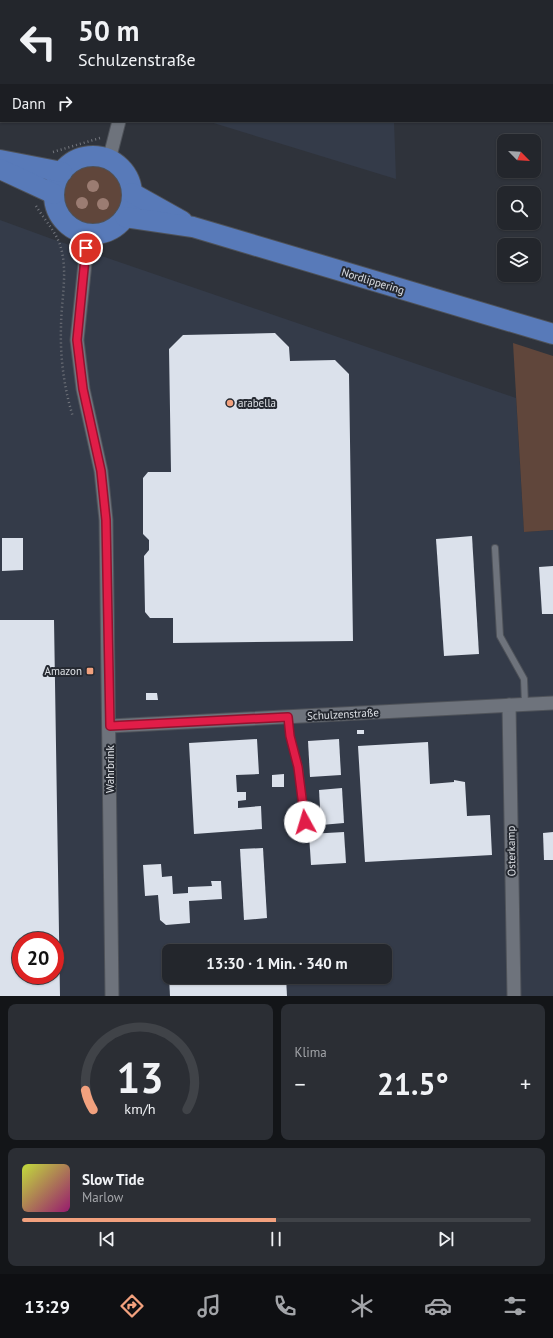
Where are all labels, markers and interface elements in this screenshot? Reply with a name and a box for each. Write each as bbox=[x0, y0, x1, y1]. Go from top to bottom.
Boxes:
text: 50 m bbox=[78, 12, 139, 49]
icon: left bbox=[12, 16, 64, 68]
text: Schulzenstraße bbox=[78, 48, 196, 71]
icon: right bbox=[54, 92, 76, 114]
text: Dann bbox=[12, 94, 46, 113]
north arrow bbox=[497, 134, 541, 178]
map controls bbox=[497, 134, 541, 282]
button: search bbox=[497, 186, 541, 230]
pin bbox=[69, 231, 103, 265]
icon: arrive bbox=[75, 237, 97, 259]
button: layers bbox=[497, 238, 541, 282]
street label: Nordlippering bbox=[340, 265, 406, 297]
place label: arabella bbox=[238, 396, 276, 410]
marker: arabella bbox=[225, 398, 235, 408]
place label: Amazon bbox=[45, 664, 82, 678]
marker: Amazon bbox=[85, 666, 95, 676]
street label: Schulzenstraße bbox=[307, 705, 380, 723]
street label: Wahrbrink bbox=[103, 744, 117, 793]
position arrow bbox=[284, 801, 326, 843]
street label: Osterkamp bbox=[504, 825, 518, 876]
speed limit sign: 20 bbox=[12, 932, 64, 984]
text: 13:30 · 1 Min. · 340 m bbox=[206, 954, 348, 973]
text: Klima bbox=[295, 1044, 327, 1061]
text: 13 bbox=[117, 1051, 164, 1104]
text: 21.5° bbox=[377, 1064, 449, 1103]
text: − bbox=[295, 1070, 306, 1098]
text: + bbox=[520, 1070, 531, 1098]
text: km/h bbox=[125, 1099, 156, 1118]
text: Slow Tide bbox=[82, 1170, 144, 1189]
text: Marlow bbox=[82, 1189, 123, 1206]
icon: previous bbox=[96, 1228, 118, 1250]
icon: pause bbox=[265, 1228, 287, 1250]
icon: next bbox=[435, 1228, 457, 1250]
icon: directions bbox=[118, 1292, 146, 1320]
icon: music bbox=[195, 1292, 223, 1320]
icon: phone bbox=[271, 1292, 299, 1320]
icon: climate bbox=[348, 1292, 376, 1320]
icon: car bbox=[424, 1292, 452, 1320]
icon: filters bbox=[501, 1292, 529, 1320]
text: 13:29 bbox=[24, 1295, 70, 1318]

